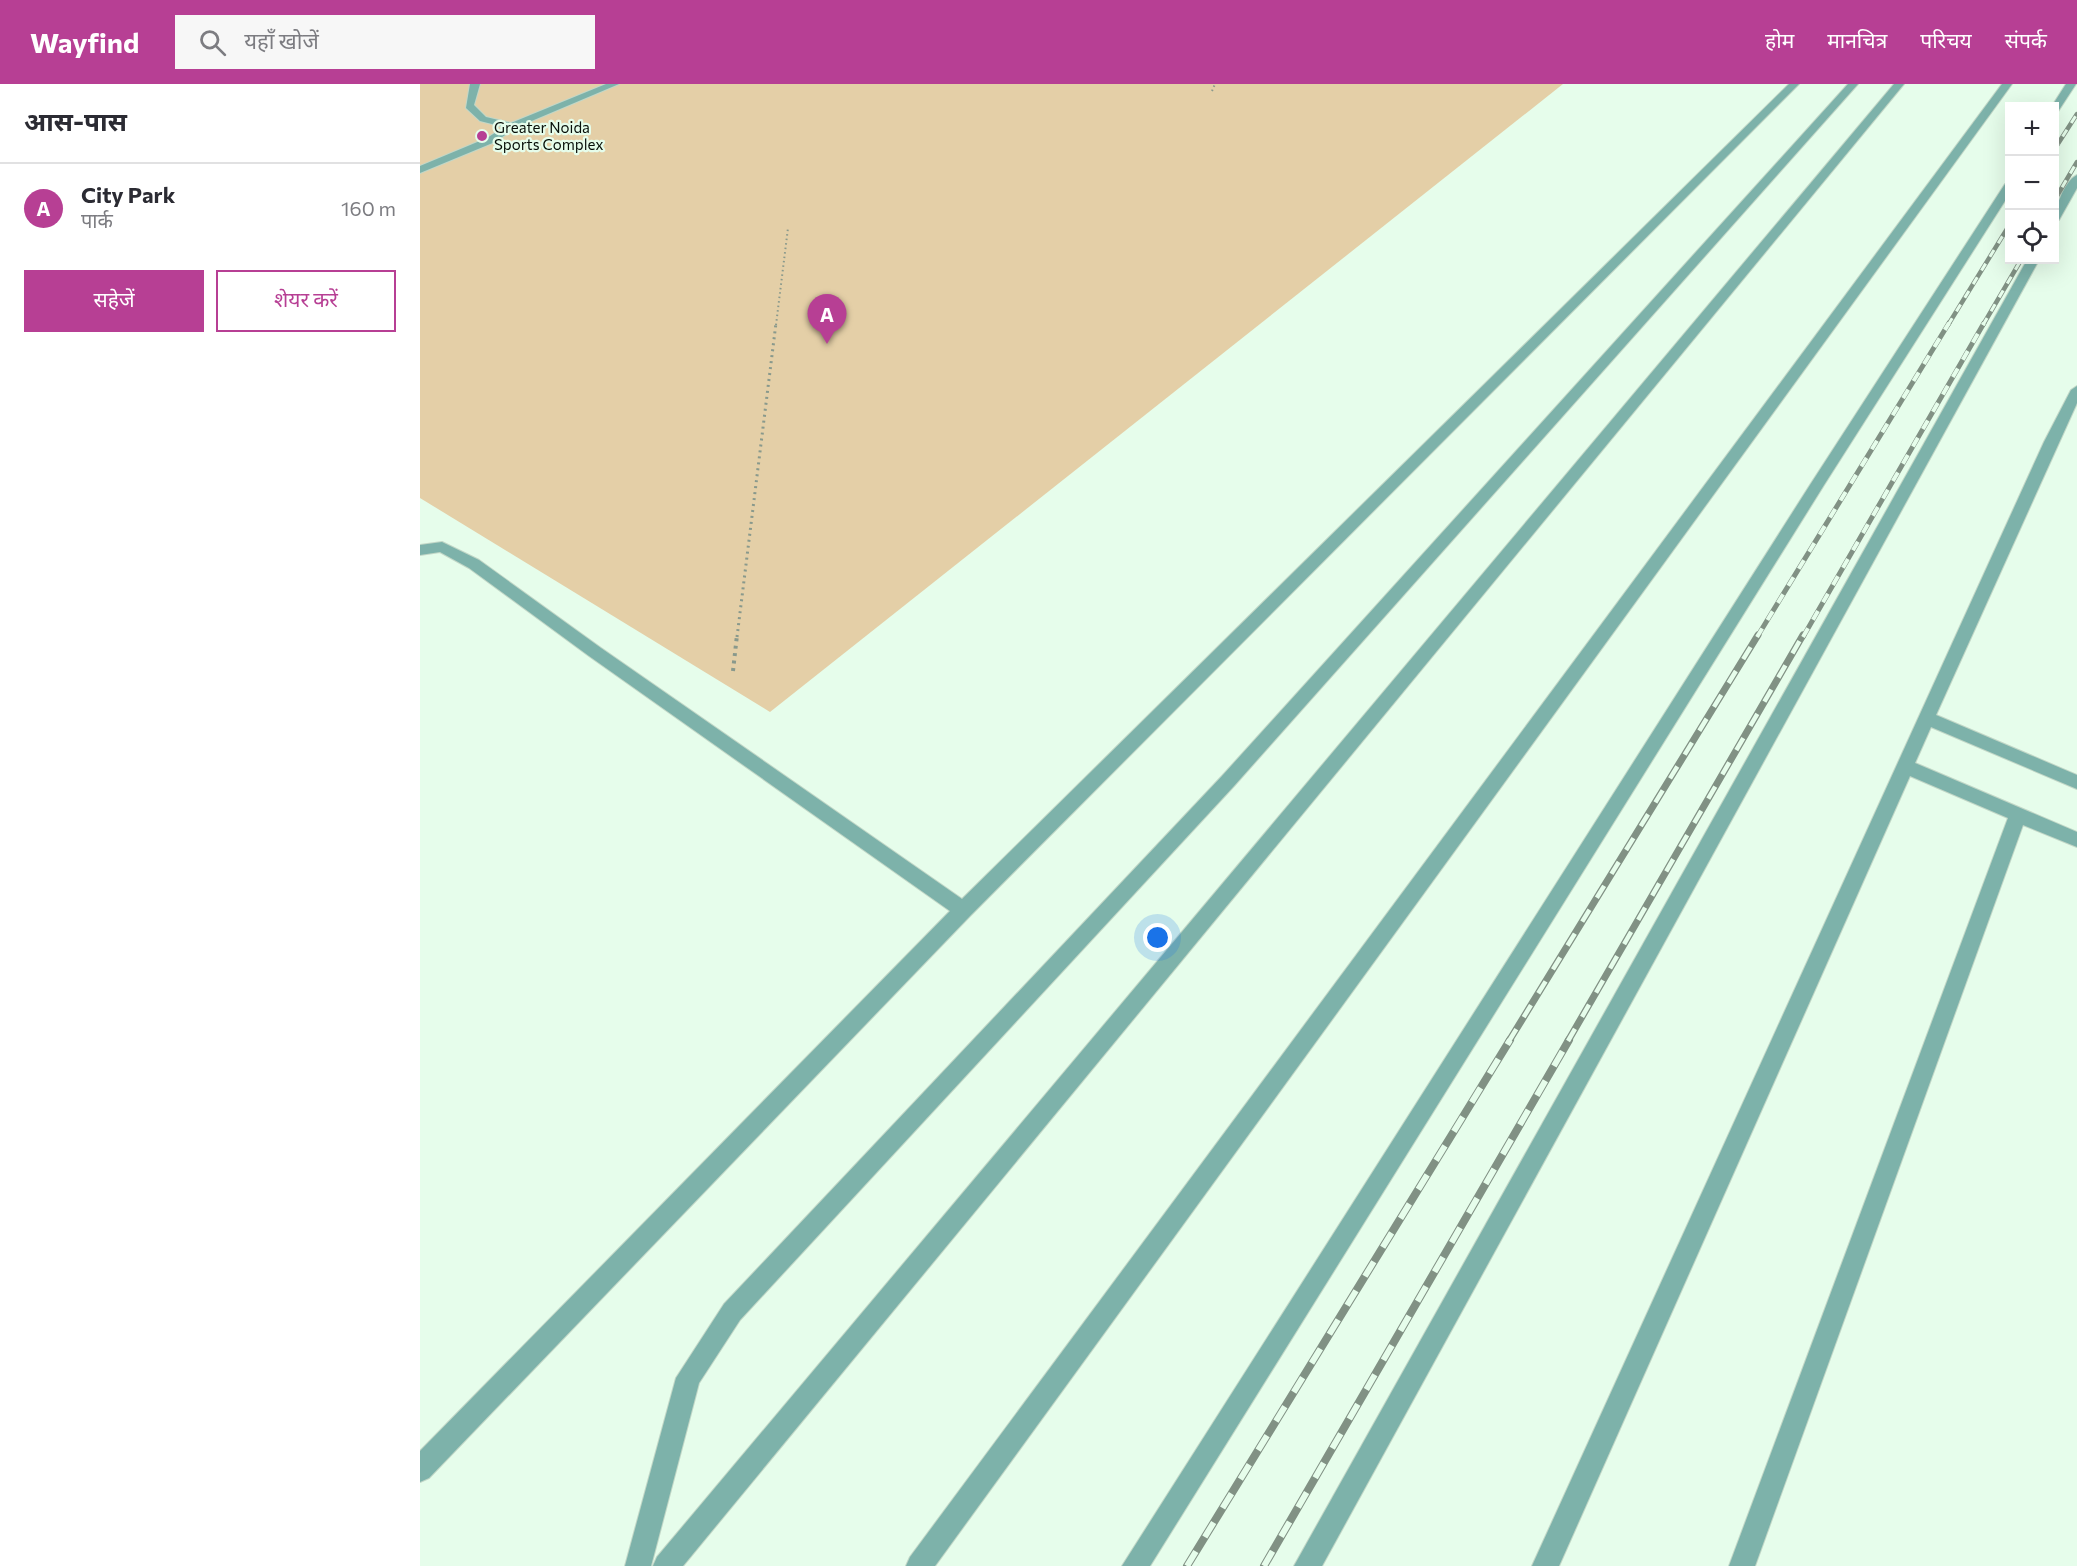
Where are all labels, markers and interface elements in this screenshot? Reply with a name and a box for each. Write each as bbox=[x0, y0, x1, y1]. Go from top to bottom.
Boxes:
search box bbox=[175, 15, 595, 69]
text: Wayfind bbox=[30, 25, 139, 59]
icon: search bbox=[196, 26, 229, 59]
text: यहाँ खोजें bbox=[244, 27, 319, 54]
text: होम bbox=[1765, 27, 1794, 52]
text: मानचित्र bbox=[1827, 27, 1887, 52]
text: परिचय bbox=[1920, 27, 1972, 52]
text: संपर्क bbox=[2005, 27, 2047, 52]
map controls bbox=[2005, 102, 2059, 264]
button: + bbox=[2005, 102, 2059, 156]
text: आस-पास bbox=[24, 105, 127, 136]
place label: Greater Noida Sports Complex bbox=[494, 118, 603, 153]
marker: Greater Noida Sports Complex bbox=[475, 129, 489, 143]
button: − bbox=[2005, 156, 2059, 210]
text: City Park bbox=[81, 181, 175, 208]
text: A bbox=[36, 196, 51, 220]
text: 160 m bbox=[341, 196, 396, 220]
text: पार्क bbox=[81, 208, 113, 232]
button: locate bbox=[2005, 210, 2059, 264]
button: सहेजें bbox=[24, 270, 204, 332]
button: शेयर करें bbox=[216, 270, 396, 332]
pin: A bbox=[808, 294, 846, 344]
your location bbox=[1143, 923, 1172, 952]

